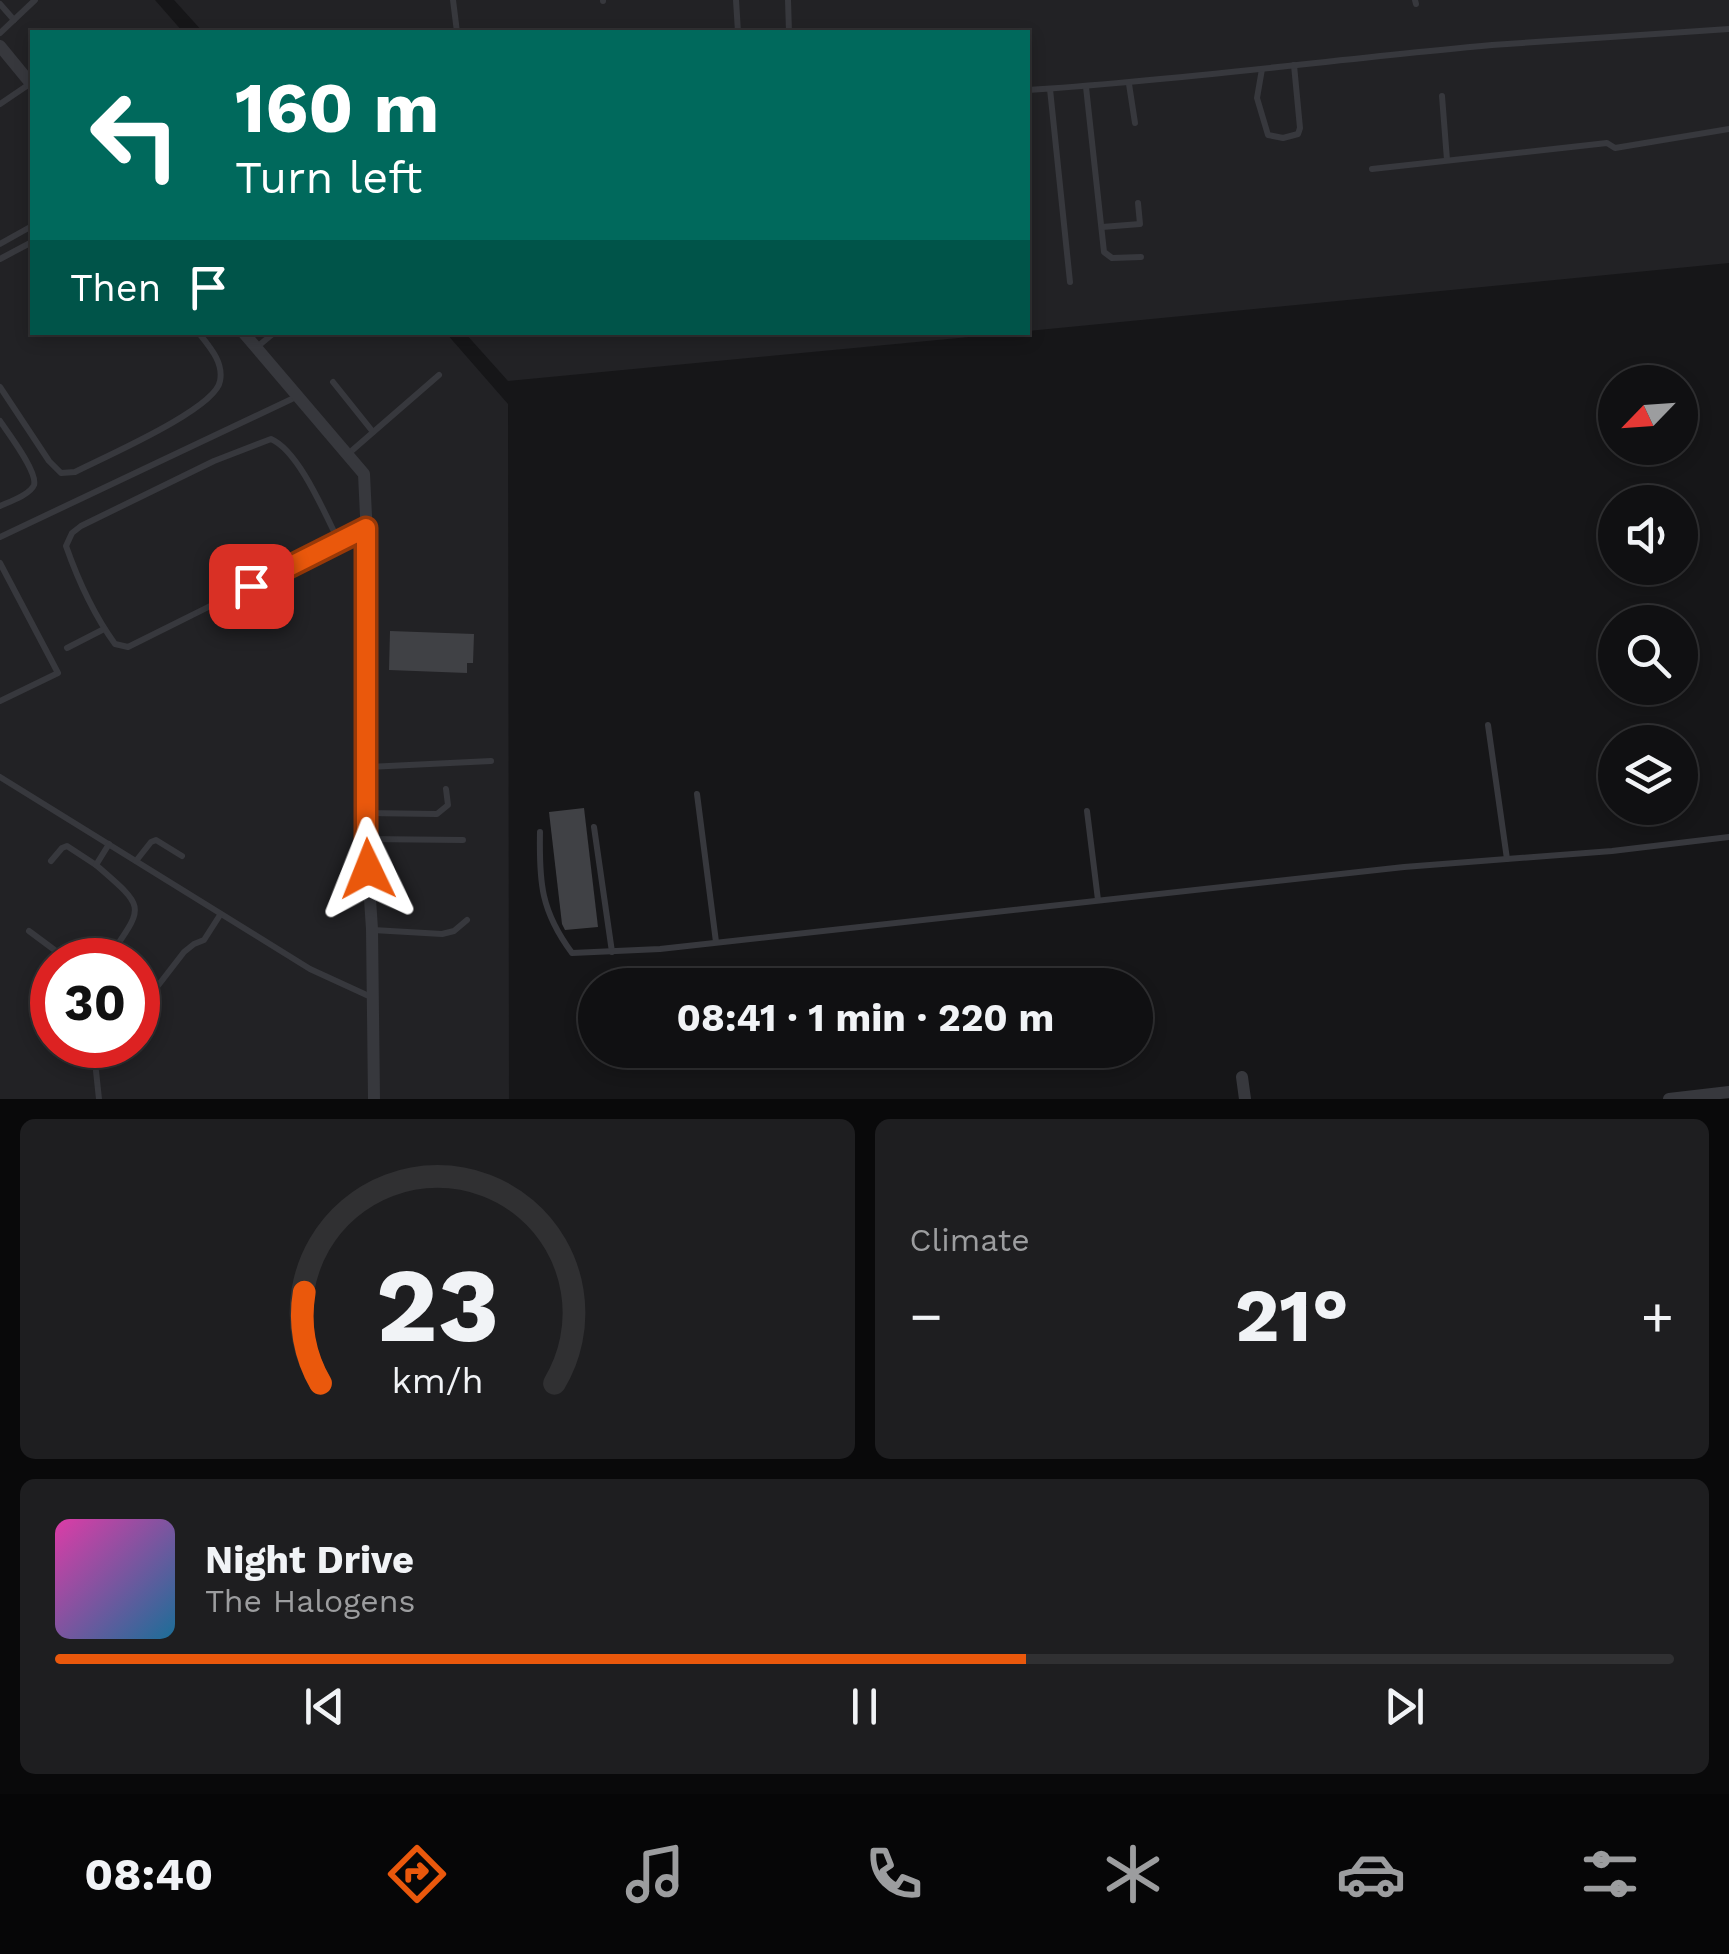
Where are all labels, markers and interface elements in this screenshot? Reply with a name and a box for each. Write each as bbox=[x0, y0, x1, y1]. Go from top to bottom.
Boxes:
text: 160 m bbox=[235, 67, 439, 149]
icon: left bbox=[70, 70, 200, 200]
text: Turn left bbox=[235, 151, 422, 204]
icon: arrive bbox=[181, 260, 236, 315]
text: Then bbox=[70, 266, 161, 310]
north arrow bbox=[1598, 365, 1698, 465]
map controls bbox=[1598, 365, 1698, 825]
button: sound bbox=[1598, 485, 1698, 585]
pin bbox=[209, 544, 294, 629]
icon: arrive bbox=[224, 559, 279, 614]
button: search bbox=[1598, 605, 1698, 705]
button: layers bbox=[1598, 725, 1698, 825]
position arrow bbox=[316, 817, 420, 921]
speed limit sign: 30 bbox=[30, 938, 160, 1068]
text: 08:41 · 1 min · 220 m bbox=[677, 996, 1054, 1040]
text: Climate bbox=[910, 1221, 1030, 1259]
text: 23 bbox=[375, 1244, 499, 1366]
text: 21° bbox=[1235, 1271, 1349, 1359]
text: − bbox=[910, 1284, 943, 1348]
text: + bbox=[1641, 1284, 1674, 1348]
text: km/h bbox=[391, 1360, 483, 1402]
text: Night Drive bbox=[205, 1538, 414, 1582]
text: The Halogens bbox=[205, 1582, 415, 1620]
icon: previous bbox=[297, 1679, 352, 1734]
icon: pause bbox=[837, 1679, 892, 1734]
icon: next bbox=[1377, 1679, 1432, 1734]
icon: directions bbox=[382, 1839, 452, 1909]
icon: music bbox=[620, 1839, 690, 1909]
icon: phone bbox=[859, 1839, 929, 1909]
icon: climate bbox=[1098, 1839, 1168, 1909]
icon: car bbox=[1336, 1839, 1406, 1909]
icon: filters bbox=[1575, 1839, 1645, 1909]
text: 08:40 bbox=[84, 1848, 213, 1901]

